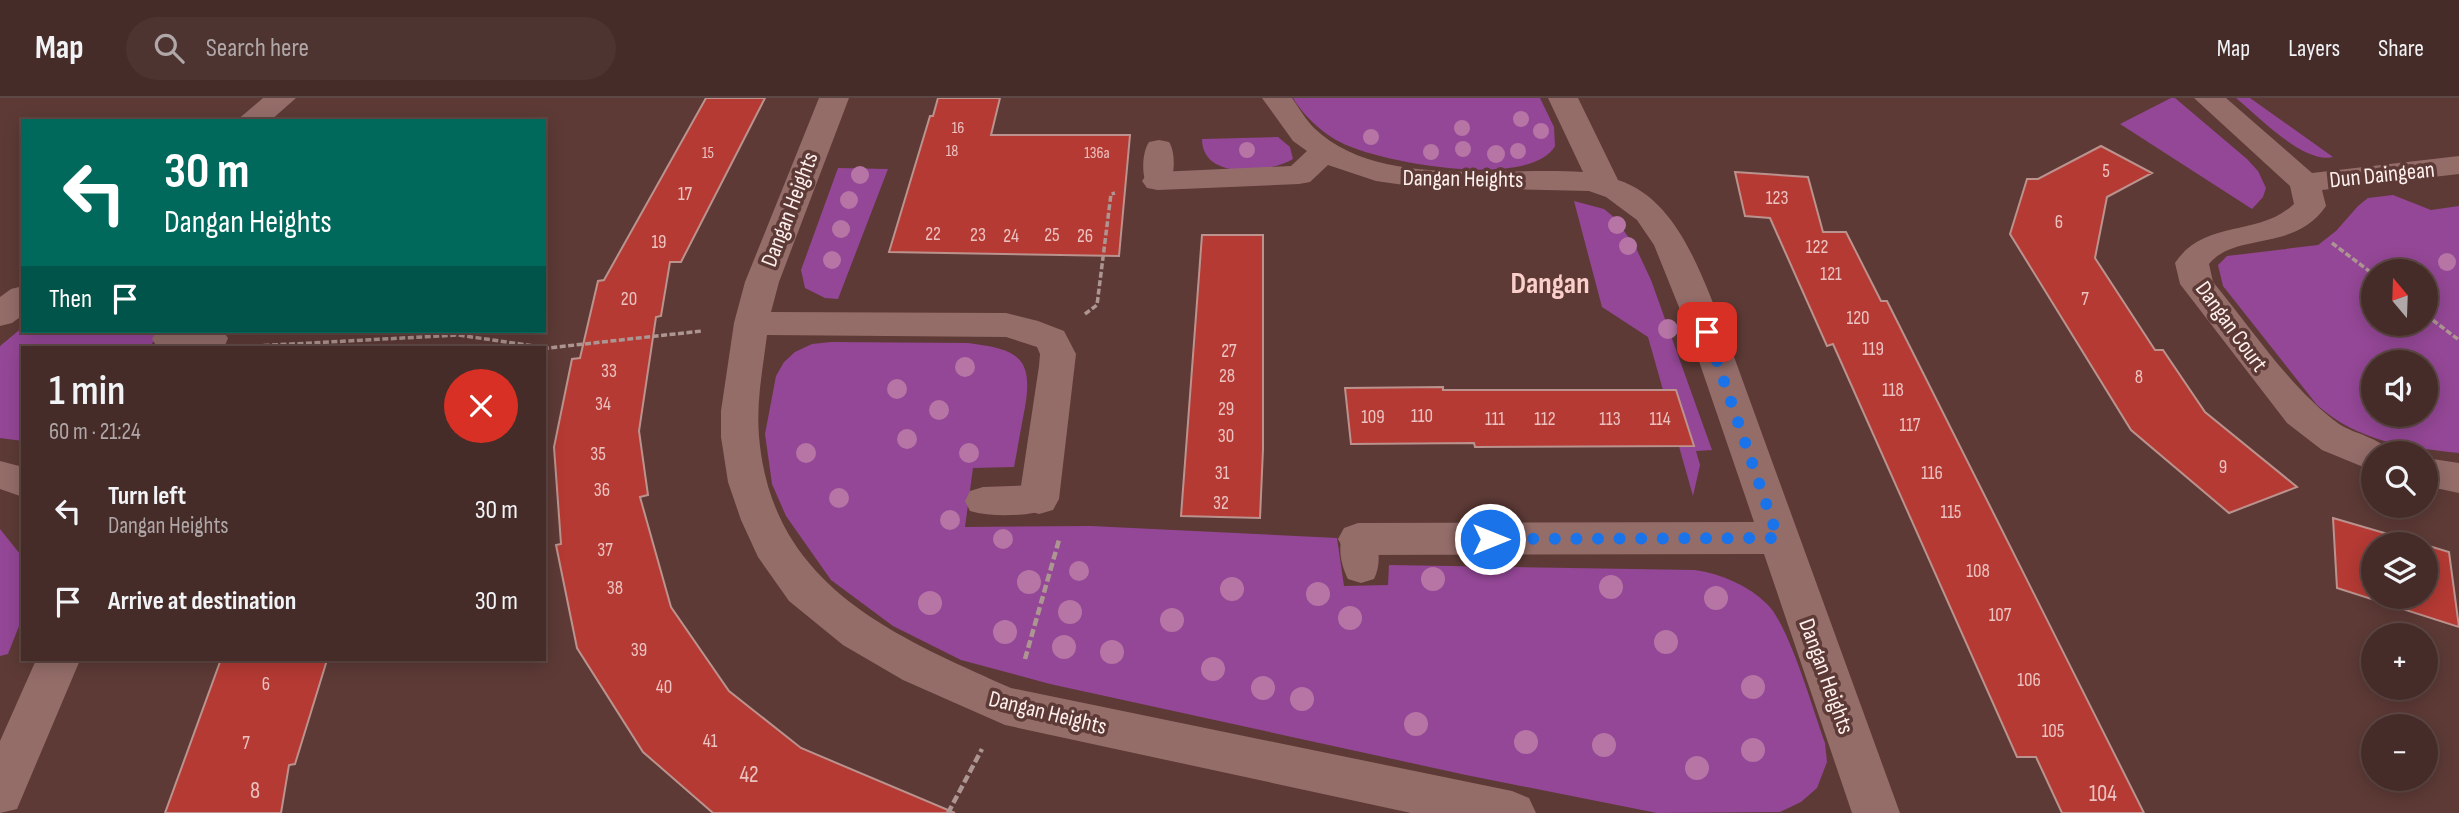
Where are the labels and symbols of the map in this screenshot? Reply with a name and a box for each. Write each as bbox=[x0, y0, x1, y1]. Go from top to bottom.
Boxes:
house number: 16 bbox=[952, 119, 964, 138]
house number: 18 bbox=[946, 142, 958, 161]
house number: 15 bbox=[702, 144, 714, 163]
house number: 136a bbox=[1084, 144, 1110, 163]
street label: Dangan Heights bbox=[755, 148, 825, 271]
street label: Dun Daingean bbox=[2328, 156, 2436, 194]
house number: 5 bbox=[2102, 160, 2110, 183]
street label: Dangan Heights bbox=[1402, 164, 1524, 194]
house number: 17 bbox=[678, 183, 693, 206]
house number: 123 bbox=[1766, 187, 1788, 210]
house number: 6 bbox=[2055, 211, 2063, 234]
house number: 22 bbox=[925, 223, 941, 246]
house number: 23 bbox=[970, 224, 986, 247]
house number: 25 bbox=[1044, 224, 1060, 247]
house number: 24 bbox=[1003, 225, 1019, 248]
house number: 26 bbox=[1077, 225, 1093, 248]
house number: 19 bbox=[651, 231, 667, 254]
house number: 122 bbox=[1806, 236, 1828, 259]
north arrow bbox=[2361, 259, 2438, 336]
house number: 121 bbox=[1820, 263, 1842, 286]
district label: Dangan bbox=[1511, 266, 1590, 302]
street label: Dangan Court bbox=[2189, 276, 2273, 377]
house number: 20 bbox=[621, 288, 637, 311]
house number: 7 bbox=[2081, 288, 2089, 311]
pin bbox=[1677, 302, 1737, 362]
house number: 120 bbox=[1846, 307, 1870, 330]
house number: 119 bbox=[1862, 338, 1884, 361]
house number: 27 bbox=[1221, 340, 1237, 363]
house number: 33 bbox=[601, 360, 617, 383]
house number: 28 bbox=[1219, 365, 1235, 388]
house number: 8 bbox=[2135, 366, 2143, 389]
house number: 118 bbox=[1882, 379, 1904, 402]
house number: 34 bbox=[595, 393, 611, 416]
house number: 29 bbox=[1218, 398, 1234, 421]
house number: 110 bbox=[1411, 405, 1433, 428]
house number: 109 bbox=[1361, 406, 1385, 429]
house number: 111 bbox=[1485, 408, 1505, 431]
house number: 112 bbox=[1534, 408, 1556, 431]
house number: 113 bbox=[1599, 408, 1621, 431]
house number: 114 bbox=[1649, 408, 1671, 431]
house number: 117 bbox=[1900, 414, 1921, 437]
house number: 30 bbox=[1218, 425, 1234, 448]
house number: 35 bbox=[590, 443, 606, 466]
house number: 9 bbox=[2219, 456, 2227, 479]
house number: 31 bbox=[1215, 462, 1230, 485]
house number: 116 bbox=[1921, 462, 1943, 485]
house number: 36 bbox=[594, 479, 610, 502]
house number: 32 bbox=[1213, 492, 1229, 515]
house number: 115 bbox=[1941, 501, 1961, 524]
position arrow bbox=[1453, 502, 1527, 576]
house number: 37 bbox=[597, 539, 613, 562]
house number: 108 bbox=[1966, 560, 1990, 583]
house number: 38 bbox=[607, 577, 623, 600]
house number: 107 bbox=[1989, 604, 2012, 627]
street label: Dangan Heights bbox=[1792, 615, 1860, 738]
house number: 39 bbox=[631, 639, 647, 662]
house number: 106 bbox=[2017, 669, 2041, 692]
house number: 6 bbox=[262, 673, 270, 696]
house number: 40 bbox=[656, 676, 672, 699]
street label: Dangan Heights bbox=[986, 685, 1110, 741]
house number: 105 bbox=[2042, 720, 2064, 743]
house number: 41 bbox=[703, 730, 718, 753]
house number: 7 bbox=[242, 732, 250, 755]
house number: 42 bbox=[739, 761, 759, 789]
house number: 8 bbox=[250, 777, 260, 805]
house number: 104 bbox=[2089, 780, 2117, 808]

